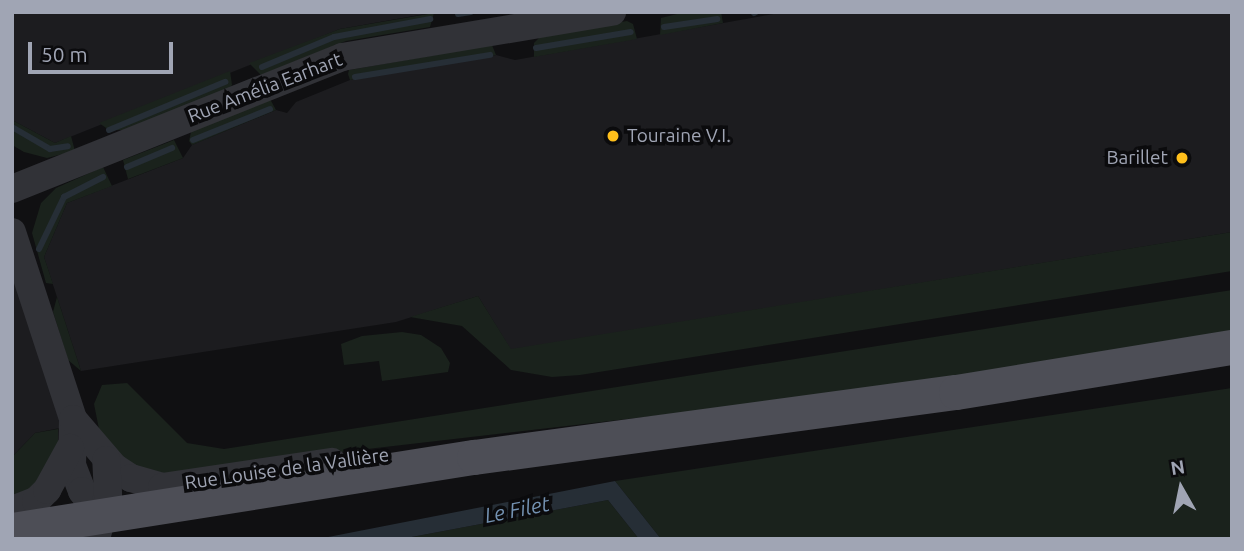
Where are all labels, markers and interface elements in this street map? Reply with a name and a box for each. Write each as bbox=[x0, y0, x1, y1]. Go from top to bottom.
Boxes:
scale bar bbox=[32, 28, 177, 72]
text: 50 m bbox=[41, 42, 88, 66]
street label: Rue Amélia Earhart bbox=[185, 48, 345, 128]
place label: Touraine V.I. bbox=[627, 125, 731, 147]
marker: Touraine V.I. bbox=[605, 128, 621, 144]
place label: Barillet bbox=[1106, 147, 1168, 169]
marker: Barillet bbox=[1174, 150, 1190, 166]
street label: Rue Louise de la Vallière bbox=[183, 443, 391, 495]
north arrow bbox=[1146, 453, 1216, 523]
text: N bbox=[1169, 455, 1186, 479]
water label: Le Filet bbox=[482, 490, 552, 528]

